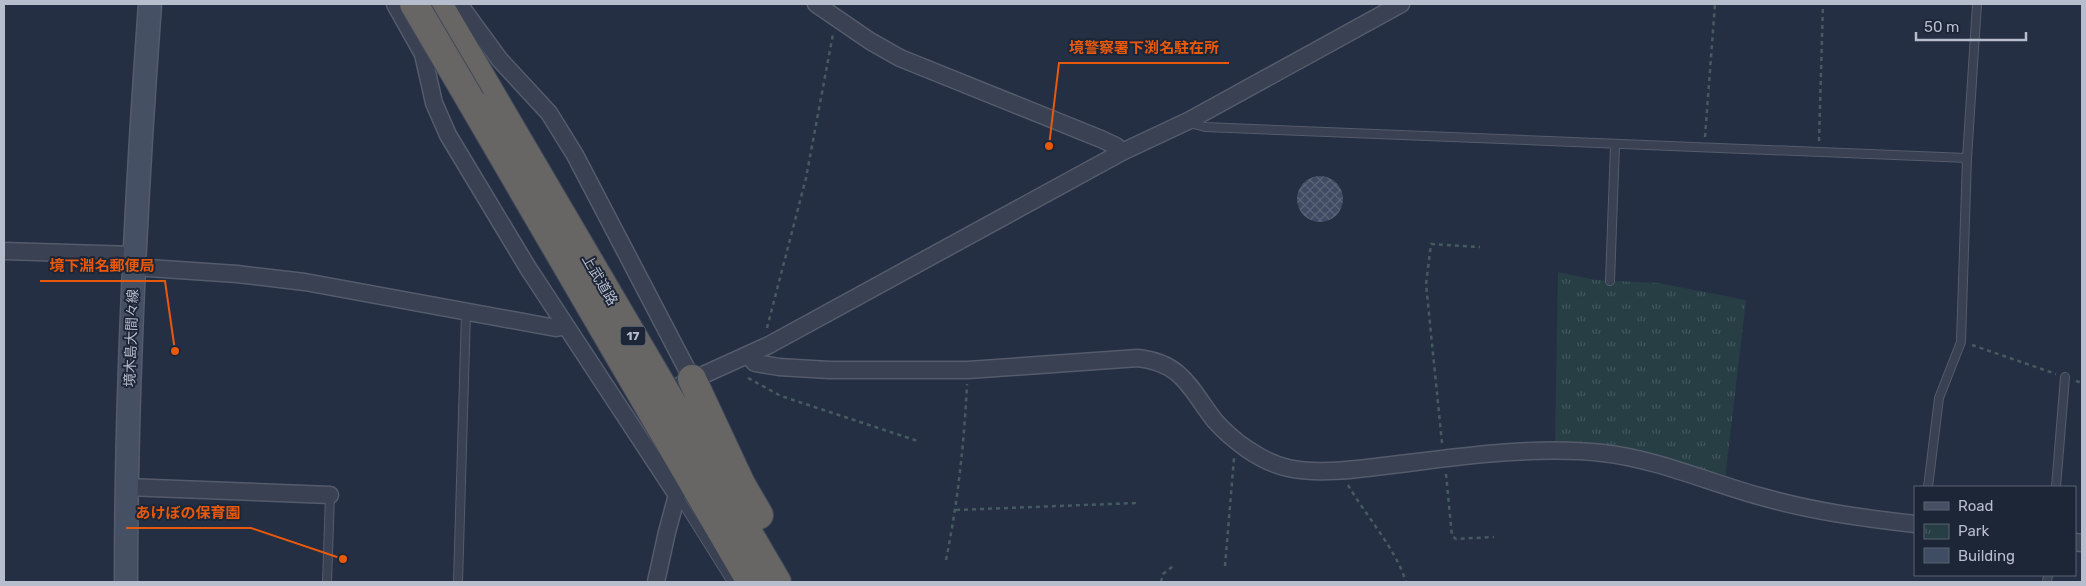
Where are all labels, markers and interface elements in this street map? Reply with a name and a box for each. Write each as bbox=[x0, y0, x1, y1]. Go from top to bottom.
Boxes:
scale bar bbox=[1916, 10, 2026, 42]
text: 50 m bbox=[1924, 18, 1959, 36]
callout: 境警察署下渕名駐在所 bbox=[1059, 33, 1229, 63]
text: 境警察署下渕名駐在所 bbox=[1069, 39, 1219, 57]
callout: 境下淵名郵便局 bbox=[40, 251, 165, 281]
street label: 上武道路 bbox=[578, 252, 621, 309]
text: 境下淵名郵便局 bbox=[49, 257, 155, 275]
street label: 境木島大間々線 bbox=[121, 289, 142, 387]
road number: 17 bbox=[620, 326, 646, 346]
legend bbox=[1914, 486, 2076, 576]
text: Road bbox=[1958, 497, 1994, 515]
callout: あけぼの保育園 bbox=[126, 498, 251, 528]
text: あけぼの保育園 bbox=[135, 504, 241, 522]
text: Park bbox=[1958, 522, 1989, 540]
text: Building bbox=[1958, 547, 2015, 565]

